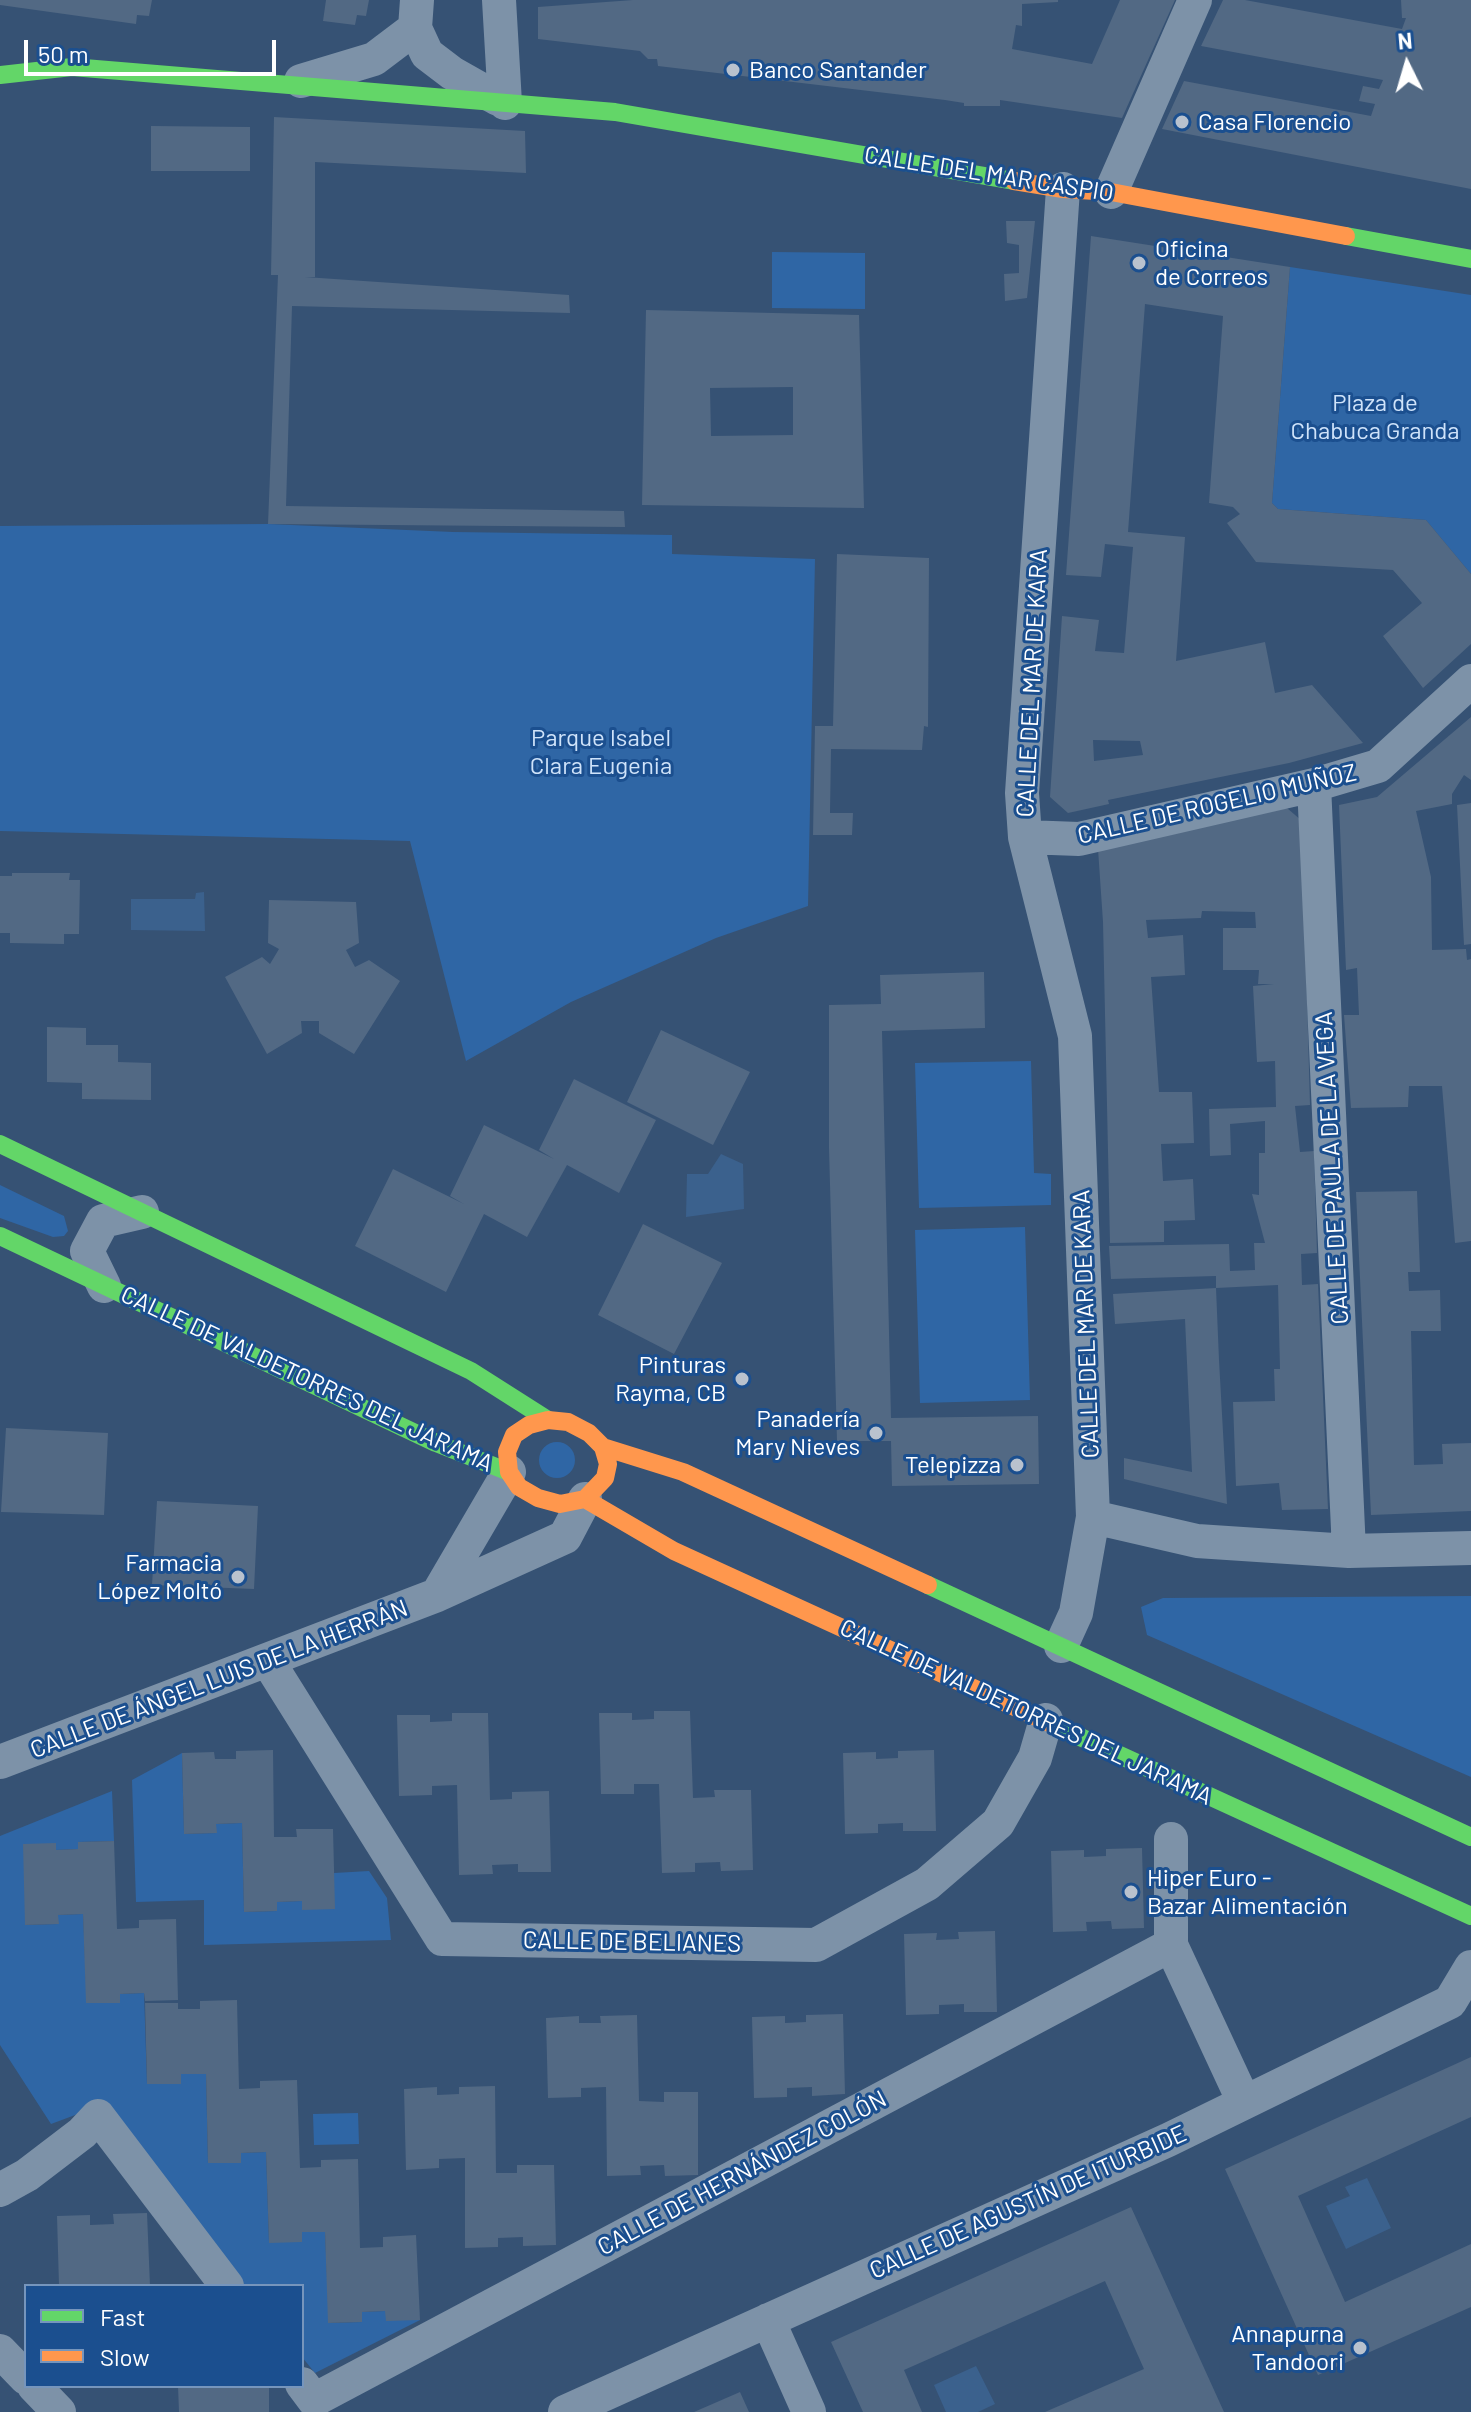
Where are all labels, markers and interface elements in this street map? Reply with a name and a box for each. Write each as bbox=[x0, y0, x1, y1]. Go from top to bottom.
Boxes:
scale bar bbox=[28, 24, 280, 74]
north arrow bbox=[1367, 24, 1447, 104]
text: N bbox=[1396, 27, 1413, 54]
text: 50 m bbox=[38, 39, 89, 68]
place label: Banco Santander bbox=[749, 56, 927, 84]
marker: Banco Santander bbox=[724, 61, 742, 79]
place label: Casa Florencio bbox=[1198, 108, 1351, 136]
marker: Casa Florencio bbox=[1173, 113, 1191, 131]
street label: CALLE DEL MAR CASPIO bbox=[862, 140, 1116, 208]
place label: Oficina de Correos bbox=[1155, 235, 1268, 291]
marker: Oficina de Correos bbox=[1130, 254, 1148, 272]
park label: Plaza de Chabuca Granda bbox=[1290, 389, 1460, 445]
street label: CALLE DEL MAR DE KARA bbox=[1011, 548, 1053, 818]
park label: Parque Isabel Clara Eugenia bbox=[530, 724, 672, 780]
street label: CALLE DE ROGELIO MUÑOZ bbox=[1075, 758, 1359, 850]
street label: CALLE DE PAULA DE LA VEGA bbox=[1309, 1011, 1355, 1325]
street label: CALLE DEL MAR DE KARA bbox=[1067, 1189, 1105, 1459]
street label: CALLE DE VALDETORRES DEL JARAMA bbox=[116, 1280, 498, 1478]
place label: Pinturas Rayma, CB bbox=[615, 1351, 726, 1407]
marker: Pinturas Rayma, CB bbox=[733, 1370, 751, 1388]
place label: Panadería Mary Nieves bbox=[735, 1405, 860, 1461]
marker: Panadería Mary Nieves bbox=[867, 1424, 885, 1442]
place label: Telepizza bbox=[905, 1451, 1001, 1479]
marker: Telepizza bbox=[1008, 1456, 1026, 1474]
place label: Farmacia López Moltó bbox=[97, 1549, 222, 1605]
marker: Farmacia López Moltó bbox=[229, 1568, 247, 1586]
street label: CALLE DE ÁNGEL LUIS DE LA HERRÁN bbox=[26, 1594, 412, 1764]
street label: CALLE DE VALDETORRES DEL JARAMA bbox=[835, 1613, 1217, 1811]
place label: Hiper Euro - Bazar Alimentación bbox=[1147, 1864, 1348, 1920]
marker: Hiper Euro - Bazar Alimentación bbox=[1122, 1883, 1140, 1901]
street label: CALLE DE BELIANES bbox=[523, 1926, 741, 1958]
street label: CALLE DE HERNÁNDEZ COLÓN bbox=[593, 2084, 891, 2262]
street label: CALLE DE AGUSTÍN DE ITURBIDE bbox=[865, 2119, 1191, 2285]
legend bbox=[24, 2284, 304, 2388]
text: Fast bbox=[100, 2302, 145, 2331]
place label: Annapurna Tandoori bbox=[1231, 2320, 1344, 2376]
marker: Annapurna Tandoori bbox=[1351, 2339, 1369, 2357]
text: Slow bbox=[100, 2342, 149, 2371]

